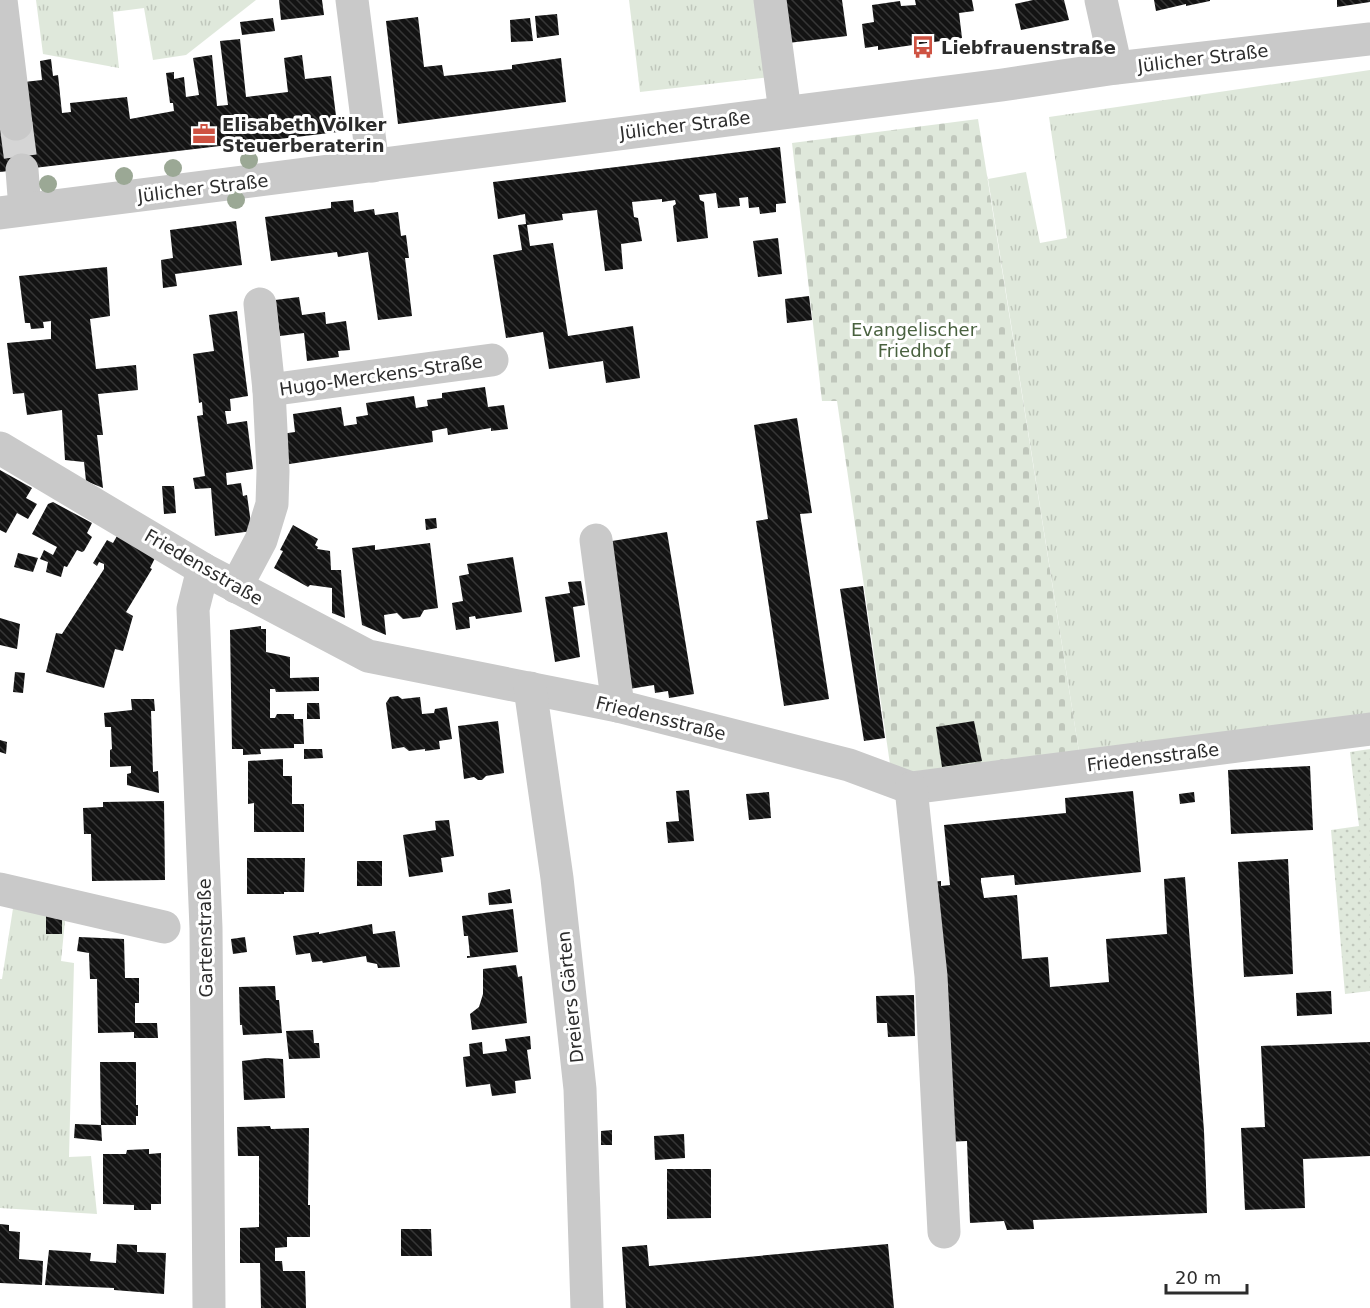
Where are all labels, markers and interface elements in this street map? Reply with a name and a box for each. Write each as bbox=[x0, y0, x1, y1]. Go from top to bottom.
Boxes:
bus stop icon: Liebfrauenstraße bbox=[910, 34, 936, 60]
place label: Liebfrauenstraße bbox=[941, 37, 1116, 58]
street label: Jülicher Straße bbox=[1135, 40, 1270, 77]
street label: Jülicher Straße bbox=[617, 107, 752, 144]
place label: Elisabeth Völker Steuerberaterin bbox=[222, 114, 386, 156]
office icon: Elisabeth Völker Steuerberaterin bbox=[191, 121, 217, 147]
street label: Jülicher Straße bbox=[135, 170, 270, 207]
park label: Evangelischer Friedhof bbox=[851, 319, 978, 361]
street label: Hugo-Merckens-Straße bbox=[278, 350, 484, 400]
street label: Friedensstraße bbox=[141, 525, 267, 609]
street label: Friedensstraße bbox=[594, 692, 728, 744]
street label: Friedensstraße bbox=[1086, 738, 1220, 776]
street label: Gartenstraße bbox=[193, 878, 217, 998]
street label: Dreiers Gärten bbox=[553, 930, 587, 1064]
scale bar bbox=[1166, 1257, 1247, 1295]
text: 20 m bbox=[1175, 1267, 1221, 1288]

